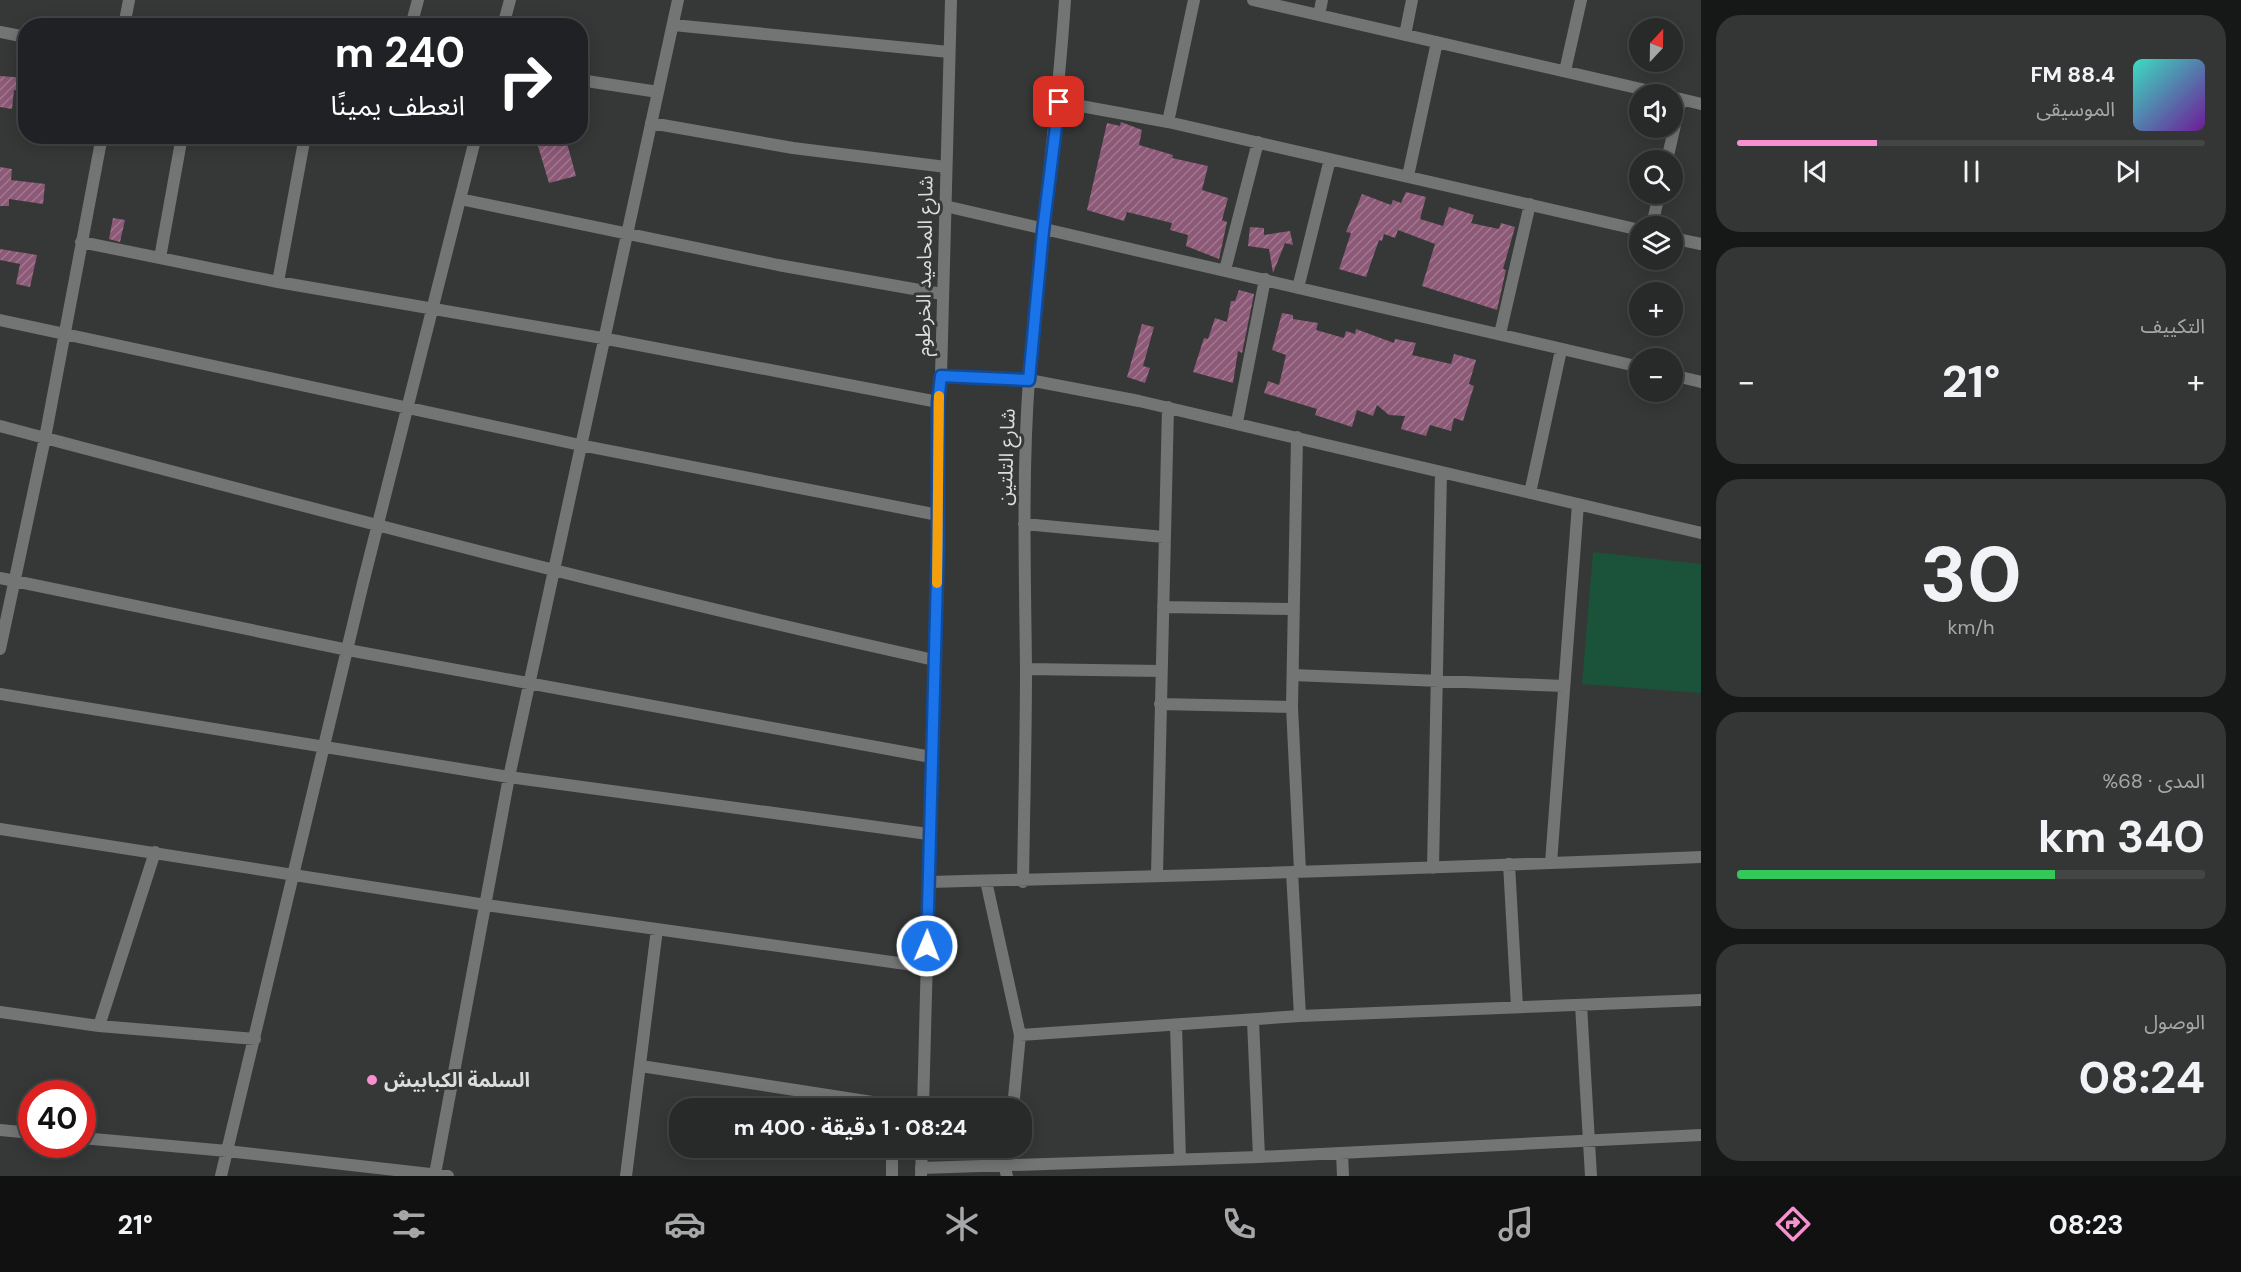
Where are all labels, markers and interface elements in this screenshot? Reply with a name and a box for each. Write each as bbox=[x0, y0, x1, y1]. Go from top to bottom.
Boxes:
north arrow bbox=[1629, 18, 1683, 72]
map controls bbox=[1629, 18, 1683, 402]
text: 240 m bbox=[335, 25, 465, 80]
icon: right bbox=[486, 42, 564, 120]
text: 88.4 FM bbox=[2030, 60, 2115, 89]
pin bbox=[1033, 76, 1084, 127]
button: sound bbox=[1629, 84, 1683, 138]
icon: arrive bbox=[1042, 85, 1075, 118]
text: انعطف يمينًا bbox=[330, 88, 465, 123]
text: الموسيقى bbox=[2036, 96, 2115, 122]
button: search bbox=[1629, 150, 1683, 204]
icon: previous bbox=[1799, 155, 1832, 188]
icon: pause bbox=[1955, 155, 1988, 188]
icon: next bbox=[2111, 155, 2144, 188]
street label: شارع المحاميد الخرطوم bbox=[909, 175, 941, 357]
button: layers bbox=[1629, 216, 1683, 270]
button: + bbox=[1629, 282, 1683, 336]
text: التكييف bbox=[2141, 313, 2205, 339]
button: − bbox=[1629, 348, 1683, 402]
text: 21° bbox=[1942, 352, 2000, 411]
text: − bbox=[1737, 360, 1755, 403]
text: + bbox=[2187, 360, 2205, 403]
street label: شارع التلتين bbox=[991, 408, 1023, 506]
text: 30 bbox=[1920, 524, 2022, 625]
text: km/h bbox=[1947, 614, 1995, 640]
text: المدى · 68% bbox=[2103, 768, 2205, 794]
text: 340 km bbox=[2038, 807, 2205, 866]
position arrow bbox=[895, 914, 959, 978]
text: الوصول bbox=[2144, 1009, 2205, 1035]
text: 08:24 bbox=[2079, 1048, 2205, 1107]
place label: السلمة الكبابيش bbox=[384, 1067, 530, 1093]
marker: السلمة الكبابيش bbox=[365, 1073, 379, 1087]
speed limit sign: 40 bbox=[18, 1080, 96, 1158]
text: 08:24 · 1 دقيقة · 400 m bbox=[734, 1113, 967, 1142]
icon: filters bbox=[388, 1203, 430, 1245]
icon: car bbox=[664, 1203, 706, 1245]
icon: climate bbox=[941, 1203, 983, 1245]
icon: phone bbox=[1218, 1203, 1260, 1245]
icon: music bbox=[1495, 1203, 1537, 1245]
icon: directions bbox=[1772, 1203, 1814, 1245]
text: 21° bbox=[118, 1207, 153, 1242]
text: 08:23 bbox=[2049, 1207, 2124, 1242]

